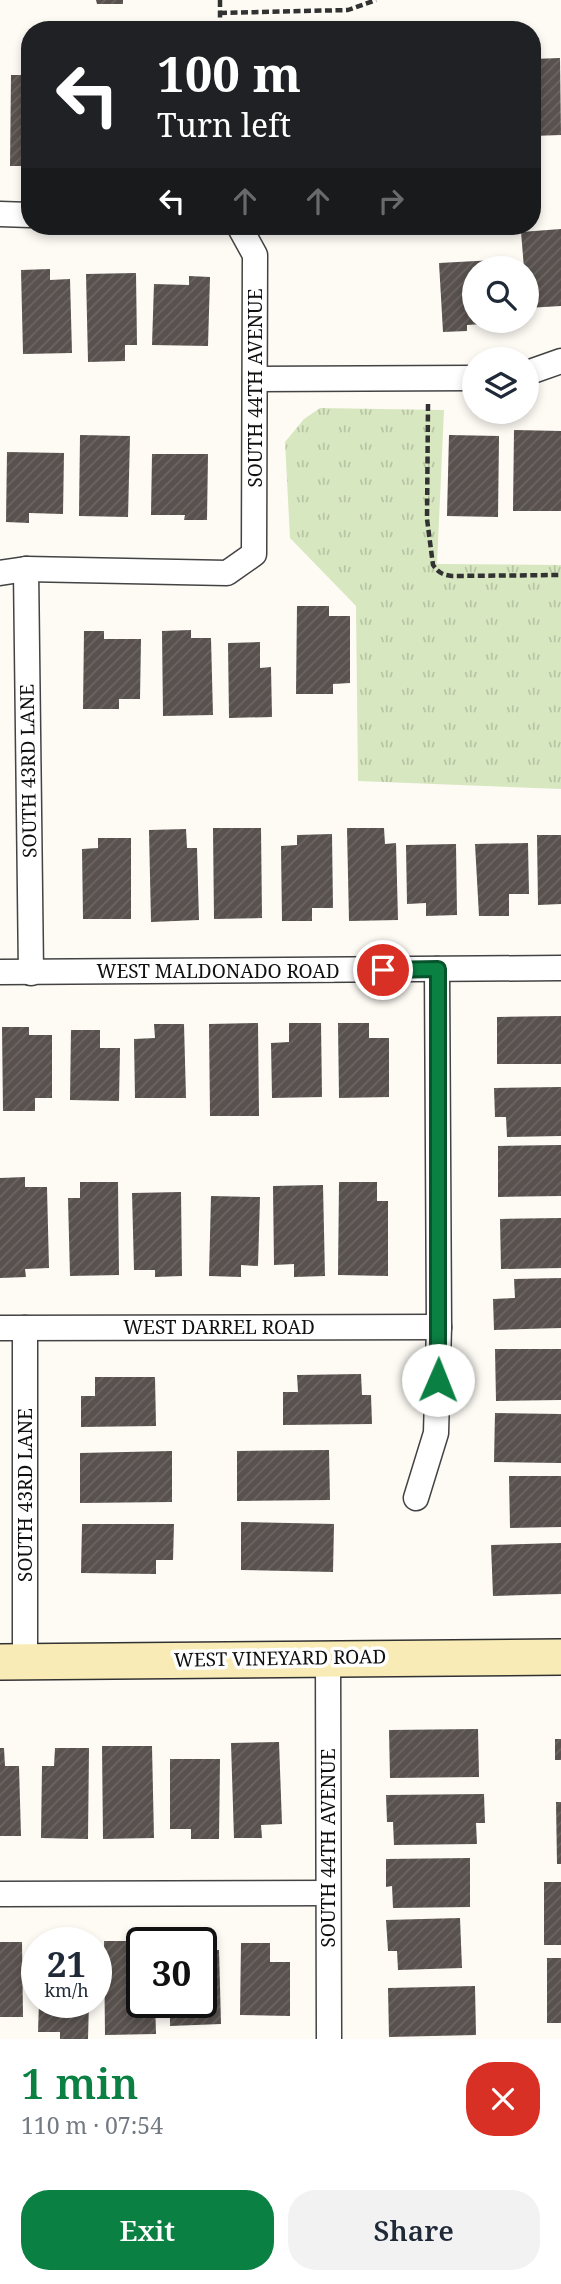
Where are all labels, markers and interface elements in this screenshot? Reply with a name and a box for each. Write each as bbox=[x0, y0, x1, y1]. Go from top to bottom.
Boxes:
text: 100 m bbox=[157, 40, 301, 106]
icon: left bbox=[42, 49, 133, 140]
text: Turn left bbox=[157, 103, 291, 146]
icon: left bbox=[153, 182, 191, 220]
icon: ahead bbox=[226, 182, 264, 220]
icon: ahead bbox=[299, 182, 337, 220]
icon: right bbox=[372, 182, 410, 220]
map controls bbox=[462, 256, 539, 424]
button: search bbox=[462, 256, 539, 333]
street label: SOUTH 44TH AVENUE bbox=[242, 288, 268, 488]
button: layers bbox=[462, 347, 539, 424]
street label: SOUTH 43RD LANE bbox=[13, 684, 43, 858]
pin bbox=[353, 940, 413, 1000]
icon: arrive bbox=[364, 951, 402, 989]
street label: WEST MALDONADO ROAD bbox=[97, 958, 340, 984]
street label: WEST DARREL ROAD bbox=[123, 1314, 315, 1340]
position arrow bbox=[401, 1343, 475, 1417]
street label: SOUTH 43RD LANE bbox=[12, 1408, 38, 1582]
street label: WEST VINEYARD ROAD bbox=[174, 1643, 386, 1673]
street label: SOUTH 44TH AVENUE bbox=[315, 1748, 341, 1948]
speed limit sign: 30 bbox=[126, 1927, 217, 2018]
text: 21 bbox=[47, 1940, 86, 1987]
text: km/h bbox=[44, 1978, 89, 2002]
text: 1 min bbox=[21, 2054, 138, 2111]
button: close bbox=[466, 2062, 540, 2136]
text: 110 m · 07:54 bbox=[21, 2109, 163, 2141]
button: Exit bbox=[21, 2190, 274, 2270]
button: Share bbox=[288, 2190, 540, 2270]

